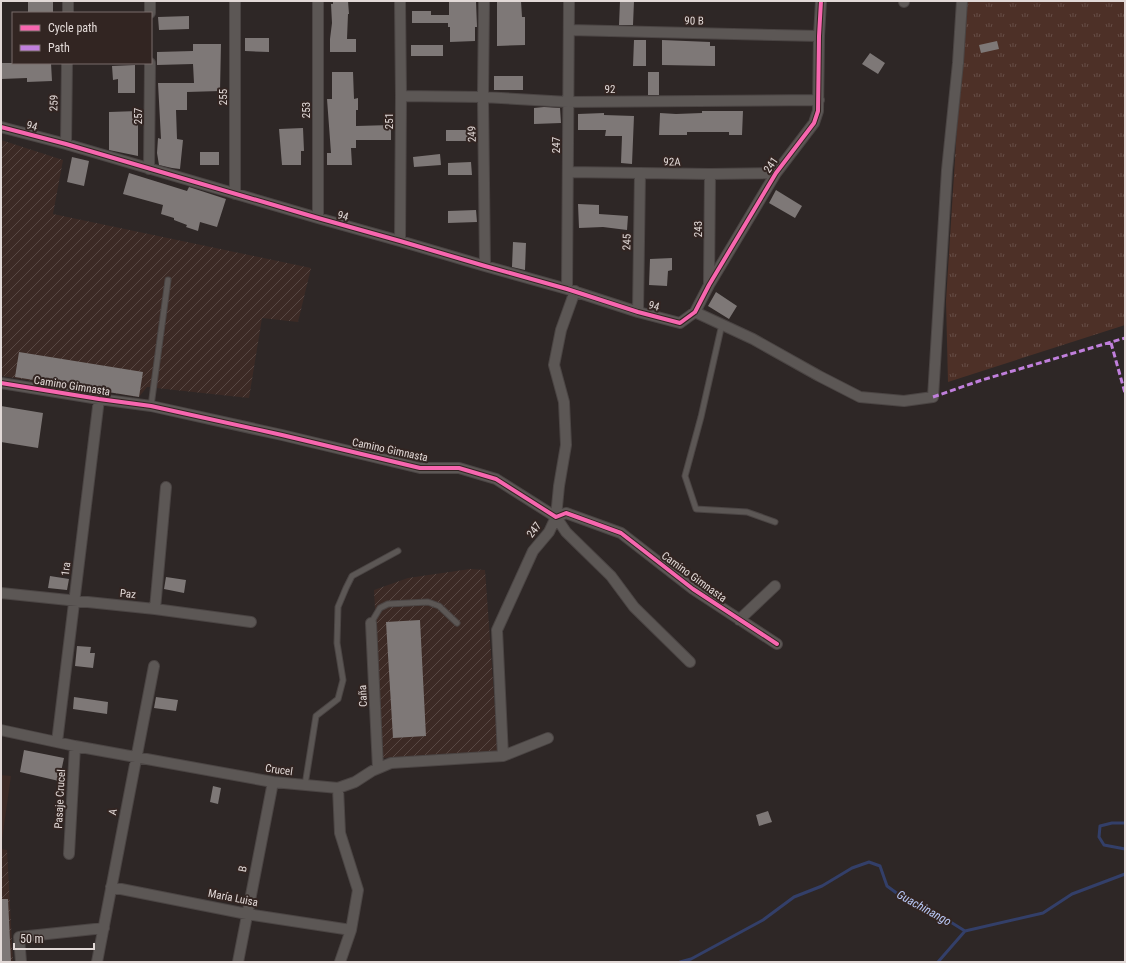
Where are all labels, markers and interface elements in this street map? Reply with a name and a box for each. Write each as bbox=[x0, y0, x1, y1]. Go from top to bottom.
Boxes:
legend bbox=[12, 12, 152, 64]
street label: 90 B bbox=[684, 14, 704, 28]
text: Cycle path bbox=[48, 21, 98, 35]
text: Path bbox=[48, 41, 70, 55]
street label: 92 bbox=[605, 83, 615, 96]
street label: 255 bbox=[217, 89, 230, 105]
street label: 259 bbox=[47, 95, 61, 111]
street label: 253 bbox=[300, 102, 313, 118]
street label: 257 bbox=[132, 108, 145, 124]
street label: 251 bbox=[383, 113, 396, 129]
street label: 94 bbox=[25, 118, 39, 134]
street label: 249 bbox=[465, 126, 479, 142]
street label: 247 bbox=[550, 137, 563, 153]
street label: 92A bbox=[663, 155, 681, 169]
street label: 241 bbox=[761, 155, 781, 175]
street label: 94 bbox=[336, 208, 350, 224]
street label: 243 bbox=[692, 221, 705, 237]
street label: 245 bbox=[620, 234, 634, 250]
street label: 94 bbox=[647, 298, 661, 314]
street label: Camino Gimnasta bbox=[33, 374, 111, 398]
street label: Camino Gimnasta bbox=[351, 436, 429, 464]
street label: 247 bbox=[524, 520, 544, 540]
street label: Camino Gimnasta bbox=[659, 549, 729, 605]
street label: 1ra bbox=[59, 561, 73, 577]
street label: Paz bbox=[119, 587, 137, 601]
street label: Caña bbox=[356, 685, 370, 707]
street label: Crucel bbox=[264, 762, 294, 778]
street label: Pasaje Crucel bbox=[52, 769, 68, 829]
street label: A bbox=[106, 807, 120, 816]
street label: B bbox=[236, 865, 250, 873]
street label: María Luisa bbox=[207, 887, 259, 909]
water label: Guachinango bbox=[894, 887, 954, 929]
scale bar bbox=[14, 925, 94, 951]
text: 50 m bbox=[20, 932, 44, 946]

